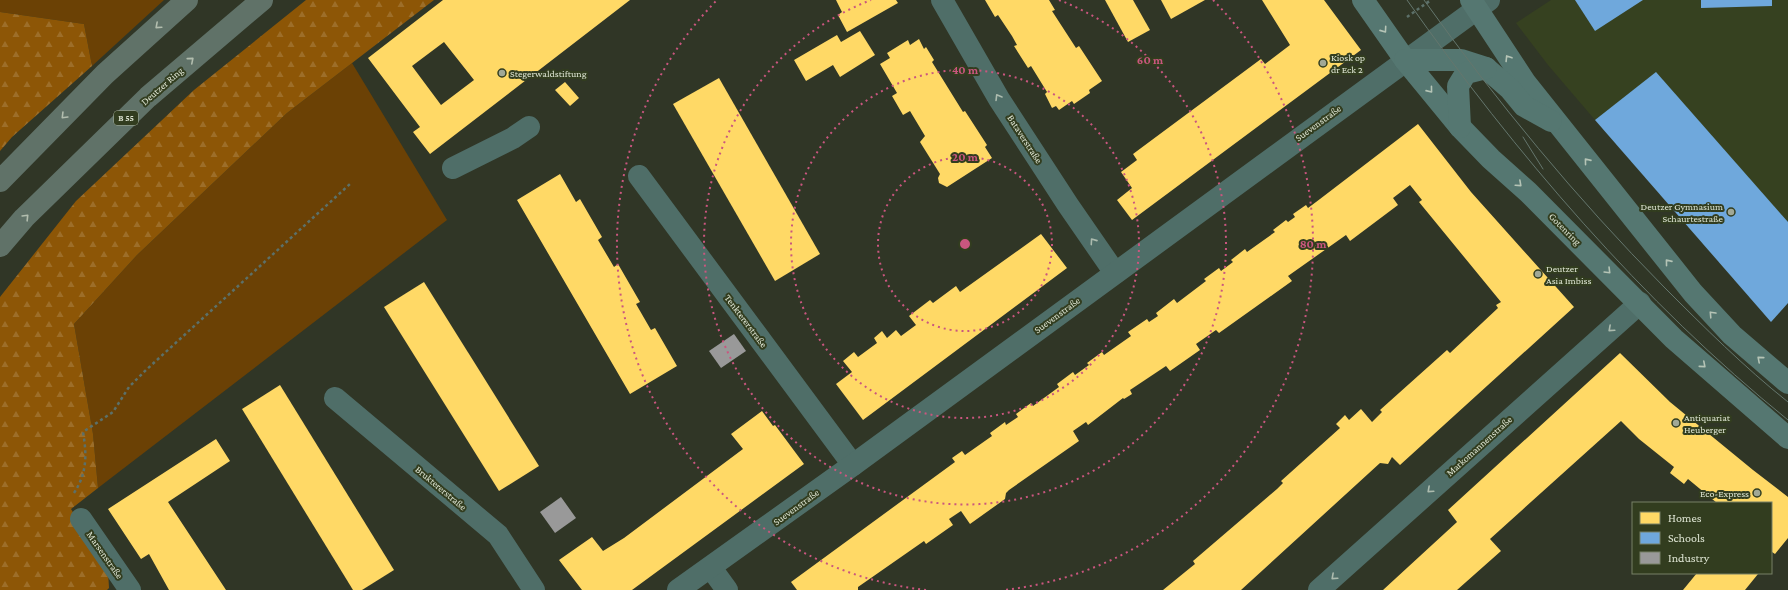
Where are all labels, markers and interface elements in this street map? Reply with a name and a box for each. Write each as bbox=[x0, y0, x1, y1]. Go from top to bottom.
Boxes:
one-way arrow bbox=[156, 21, 163, 28]
one-way arrow bbox=[1379, 25, 1386, 32]
place label: Kiosk op dr Eck 2 bbox=[1331, 52, 1365, 75]
text: 60 m bbox=[1137, 53, 1164, 67]
one-way arrow bbox=[1505, 55, 1513, 62]
one-way arrow bbox=[187, 58, 194, 65]
marker: Kiosk op dr Eck 2 bbox=[1318, 58, 1328, 68]
text: 40 m bbox=[952, 63, 979, 77]
street label: Deutzer Ring bbox=[139, 65, 185, 107]
marker: Stegerwaldstiftung bbox=[497, 68, 507, 78]
place label: Stegerwaldstiftung bbox=[510, 68, 587, 79]
one-way arrow bbox=[1425, 85, 1432, 93]
one-way arrow bbox=[995, 94, 1003, 101]
street label: Suevenstraße bbox=[1293, 102, 1343, 143]
one-way arrow bbox=[61, 111, 69, 119]
road number: B 55 bbox=[114, 111, 138, 125]
street label: Bataverstraße bbox=[1005, 113, 1045, 166]
text: 20 m bbox=[952, 150, 979, 164]
one-way arrow bbox=[1584, 158, 1591, 166]
one-way arrow bbox=[1514, 180, 1522, 187]
place label: Deutzer Gymnasium Schaurtestraße bbox=[1641, 201, 1724, 224]
marker: Deutzer Gymnasium Schaurtestraße bbox=[1726, 207, 1736, 217]
street label: Gotenring bbox=[1547, 211, 1583, 247]
one-way arrow bbox=[21, 214, 28, 222]
centre of rings bbox=[958, 237, 972, 251]
text: 80 m bbox=[1300, 237, 1327, 251]
one-way arrow bbox=[1090, 238, 1098, 245]
one-way arrow bbox=[1666, 260, 1673, 267]
place label: Deutzer Asia Imbiss bbox=[1546, 263, 1591, 286]
one-way arrow bbox=[1603, 266, 1611, 274]
marker: Deutzer Asia Imbiss bbox=[1533, 269, 1543, 279]
street label: Tenktererstraße bbox=[722, 292, 770, 350]
street label: Suevenstraße bbox=[1032, 294, 1082, 335]
one-way arrow bbox=[1710, 311, 1717, 319]
one-way arrow bbox=[1608, 324, 1616, 332]
one-way arrow bbox=[1758, 356, 1765, 363]
one-way arrow bbox=[1698, 360, 1706, 367]
place label: Antiquariat Heuberger bbox=[1684, 412, 1731, 435]
street label: Markomannenstraße bbox=[1444, 413, 1515, 478]
marker: Antiquariat Heuberger bbox=[1671, 418, 1681, 428]
street label: Bruktererstraße bbox=[413, 463, 469, 513]
street label: Suevenstraße bbox=[771, 486, 821, 527]
one-way arrow bbox=[1428, 486, 1435, 493]
place label: Eco-Express bbox=[1700, 488, 1749, 499]
marker: Eco-Express bbox=[1752, 488, 1762, 498]
legend bbox=[1632, 502, 1772, 574]
text: Homes bbox=[1668, 511, 1702, 525]
street label: Marsenstraße bbox=[85, 529, 126, 581]
text: Schools bbox=[1668, 531, 1705, 545]
text: Industry bbox=[1668, 551, 1710, 565]
one-way arrow bbox=[1331, 572, 1338, 579]

